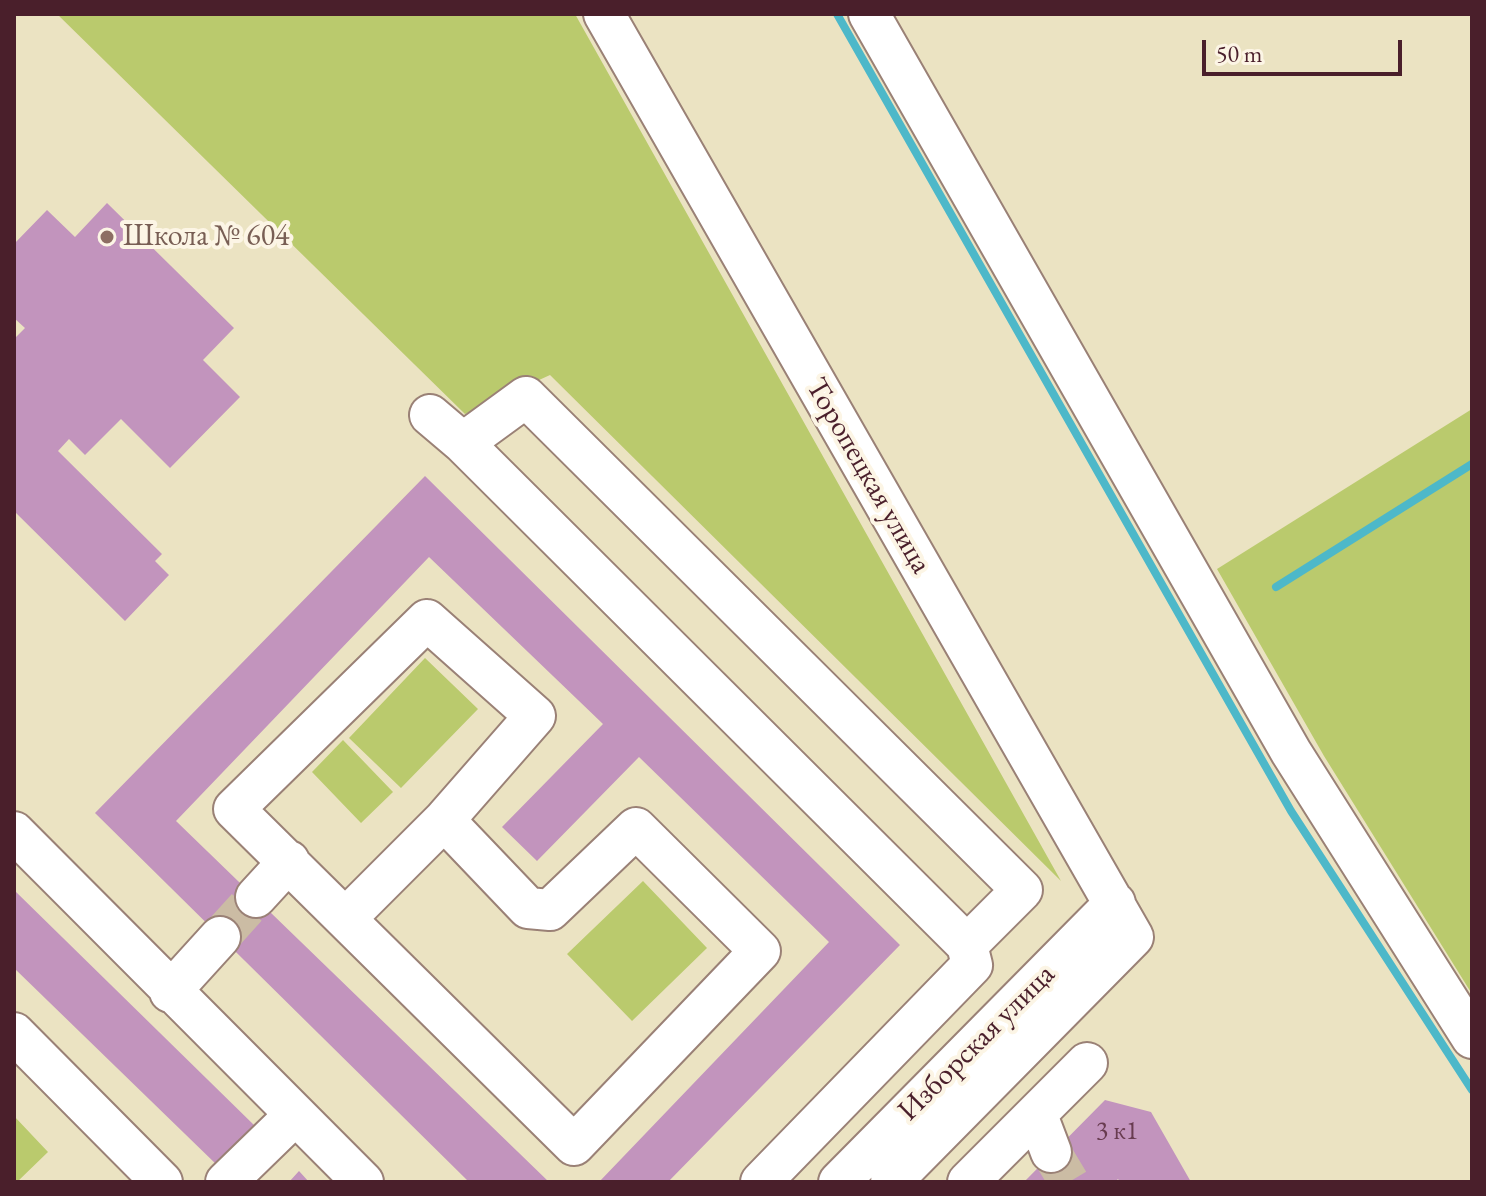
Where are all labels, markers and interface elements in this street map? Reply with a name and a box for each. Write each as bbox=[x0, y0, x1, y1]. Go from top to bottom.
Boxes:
scale bar bbox=[1206, 24, 1406, 74]
text: 50 m bbox=[1216, 38, 1263, 69]
place label: Школа № 604 bbox=[123, 219, 289, 255]
marker: Школа № 604 bbox=[98, 228, 116, 246]
street label: Торопецкая улица bbox=[797, 372, 939, 580]
street label: Изборская улица bbox=[891, 957, 1063, 1129]
house number: 3 к1 bbox=[1096, 1116, 1138, 1148]

